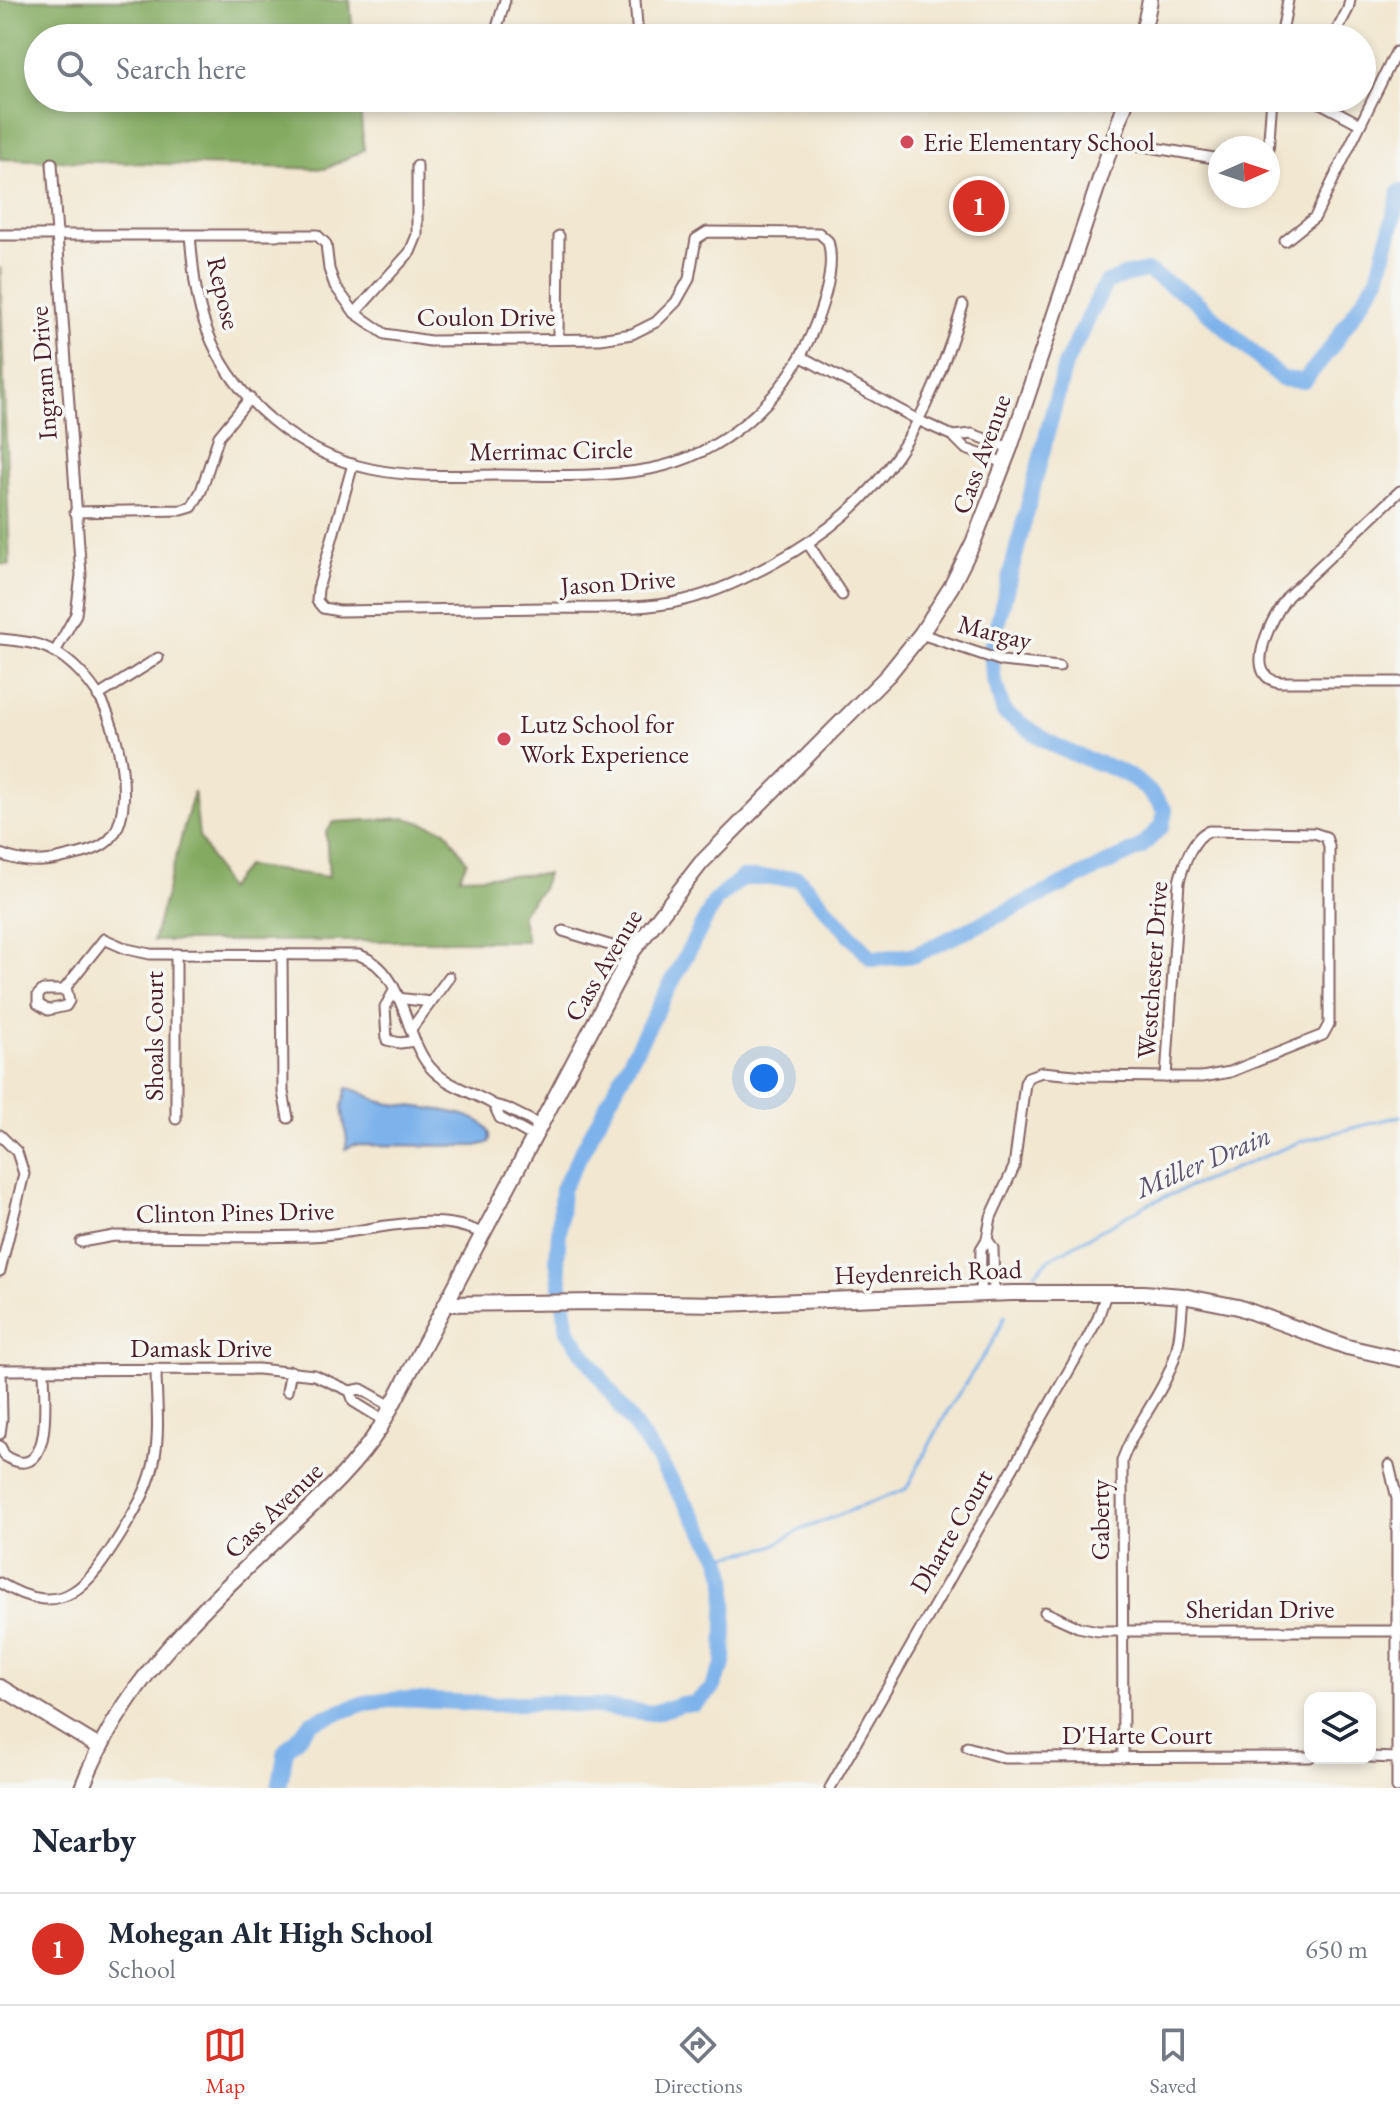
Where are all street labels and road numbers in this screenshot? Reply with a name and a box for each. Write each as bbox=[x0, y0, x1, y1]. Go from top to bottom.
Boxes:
street label: Repose bbox=[199, 253, 249, 333]
street label: Coulon Drive bbox=[417, 300, 555, 334]
street label: Ingram Drive bbox=[21, 305, 65, 441]
street label: Cass Avenue bbox=[944, 389, 1018, 519]
street label: Merrimac Circle bbox=[469, 432, 633, 468]
street label: Jason Drive bbox=[557, 561, 677, 603]
street label: Margay bbox=[955, 606, 1036, 658]
street label: Westchester Drive bbox=[1129, 880, 1175, 1060]
street label: Cass Avenue bbox=[556, 902, 650, 1028]
street label: Shoals Court bbox=[137, 971, 171, 1101]
street label: Clinton Pines Drive bbox=[135, 1193, 335, 1231]
street label: Heydenreich Road bbox=[834, 1252, 1023, 1292]
street label: Damask Drive bbox=[130, 1331, 272, 1365]
street label: Cass Avenue bbox=[216, 1454, 330, 1566]
street label: Dharte Court bbox=[902, 1463, 1000, 1599]
street label: Gaberty bbox=[1083, 1479, 1117, 1561]
street label: Sheridan Drive bbox=[1186, 1592, 1334, 1626]
street label: D'Harte Court bbox=[1062, 1718, 1212, 1752]

